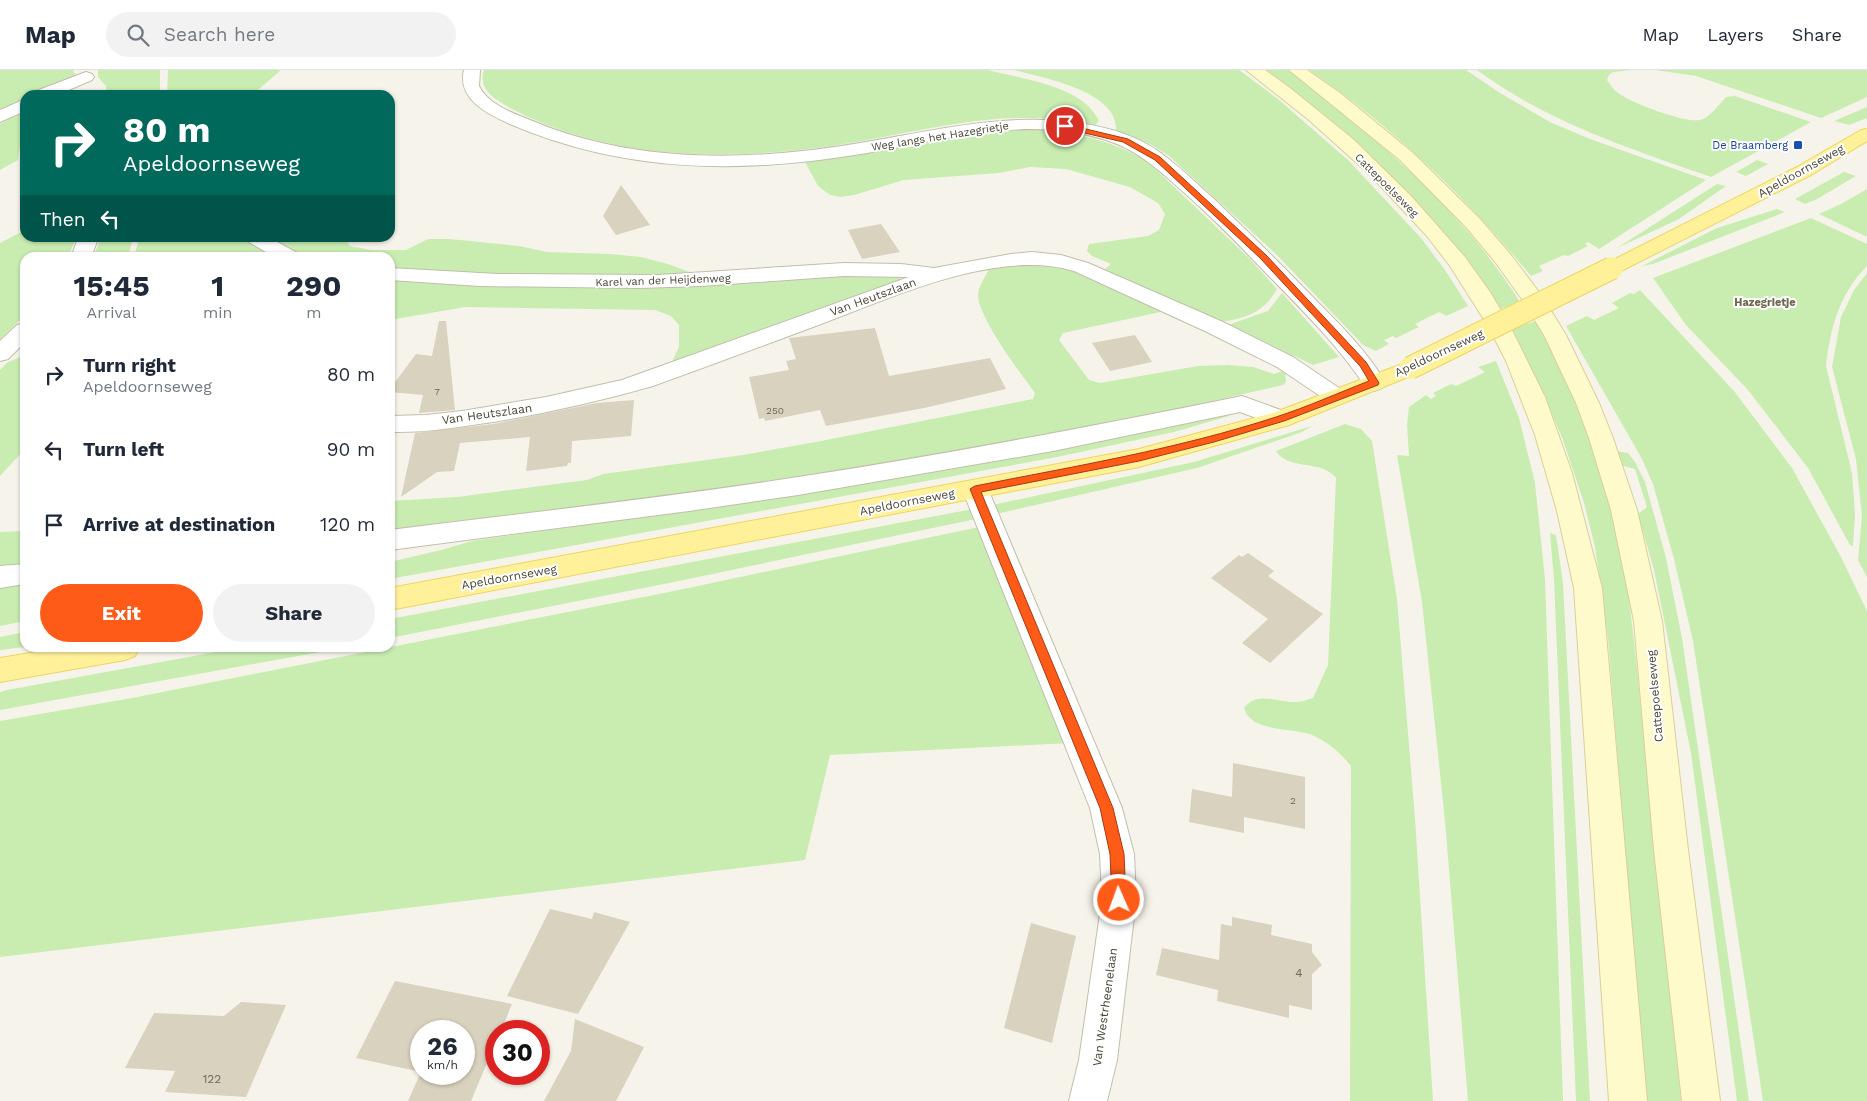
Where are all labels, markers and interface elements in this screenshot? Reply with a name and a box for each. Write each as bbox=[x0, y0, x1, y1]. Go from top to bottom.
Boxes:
search box bbox=[106, 12, 456, 57]
text: Map bbox=[25, 21, 76, 49]
icon: search bbox=[124, 21, 152, 49]
text: Search here bbox=[164, 23, 275, 46]
text: Map bbox=[1642, 24, 1679, 45]
text: Layers bbox=[1707, 24, 1764, 45]
text: Share bbox=[1792, 24, 1842, 45]
pin bbox=[1044, 105, 1086, 147]
text: 80 m bbox=[123, 109, 210, 151]
icon: right bbox=[40, 110, 105, 175]
icon: arrive bbox=[1051, 112, 1079, 140]
street label: Weg langs het Hazegrietje bbox=[870, 119, 1010, 154]
place label: De Braamberg bbox=[1712, 139, 1788, 152]
marker: De Braamberg bbox=[1792, 139, 1804, 151]
street label: Apeldoornseweg bbox=[1755, 141, 1847, 201]
text: Apeldoornseweg bbox=[123, 151, 300, 176]
street label: Cattepoelseweg bbox=[1352, 151, 1421, 220]
icon: left bbox=[96, 205, 124, 233]
text: Then bbox=[40, 208, 86, 231]
text: 15:45 bbox=[73, 268, 150, 303]
text: 1 bbox=[211, 268, 224, 303]
text: 290 bbox=[286, 268, 342, 303]
street label: Karel van der Heijdenweg bbox=[595, 272, 731, 289]
street label: Van Heutszlaan bbox=[828, 275, 918, 319]
district label: Hazegrietje bbox=[1734, 296, 1796, 309]
text: Arrival bbox=[87, 303, 137, 322]
text: min bbox=[203, 303, 233, 322]
text: m bbox=[306, 303, 321, 322]
street label: Apeldoornseweg bbox=[1392, 326, 1486, 380]
text: Turn right bbox=[83, 354, 176, 377]
icon: right bbox=[40, 361, 68, 389]
text: 80 m bbox=[327, 363, 375, 386]
text: Apeldoornseweg bbox=[83, 377, 212, 396]
house number: 7 bbox=[434, 386, 440, 397]
street label: Van Heutszlaan bbox=[441, 401, 533, 427]
house number: 250 bbox=[766, 405, 784, 416]
icon: left bbox=[40, 436, 68, 464]
text: Turn left bbox=[83, 438, 164, 461]
text: 90 m bbox=[327, 438, 375, 461]
street label: Apeldoornseweg bbox=[858, 486, 956, 518]
icon: arrive bbox=[40, 511, 68, 539]
text: Arrive at destination bbox=[83, 513, 275, 536]
text: 120 m bbox=[320, 513, 375, 536]
street label: Apeldoornseweg bbox=[460, 562, 558, 592]
button: Exit bbox=[40, 584, 203, 642]
button: Share bbox=[213, 584, 375, 642]
street label: Cattepoelseweg bbox=[1644, 649, 1666, 743]
house number: 2 bbox=[1290, 795, 1296, 806]
position arrow bbox=[1092, 873, 1144, 925]
street label: Van Westrheenelaan bbox=[1090, 947, 1120, 1067]
house number: 4 bbox=[1295, 966, 1303, 980]
speed limit sign: 30 bbox=[485, 1020, 550, 1085]
text: 26 bbox=[427, 1032, 458, 1061]
text: km/h bbox=[427, 1058, 458, 1072]
house number: 122 bbox=[203, 1072, 221, 1086]

